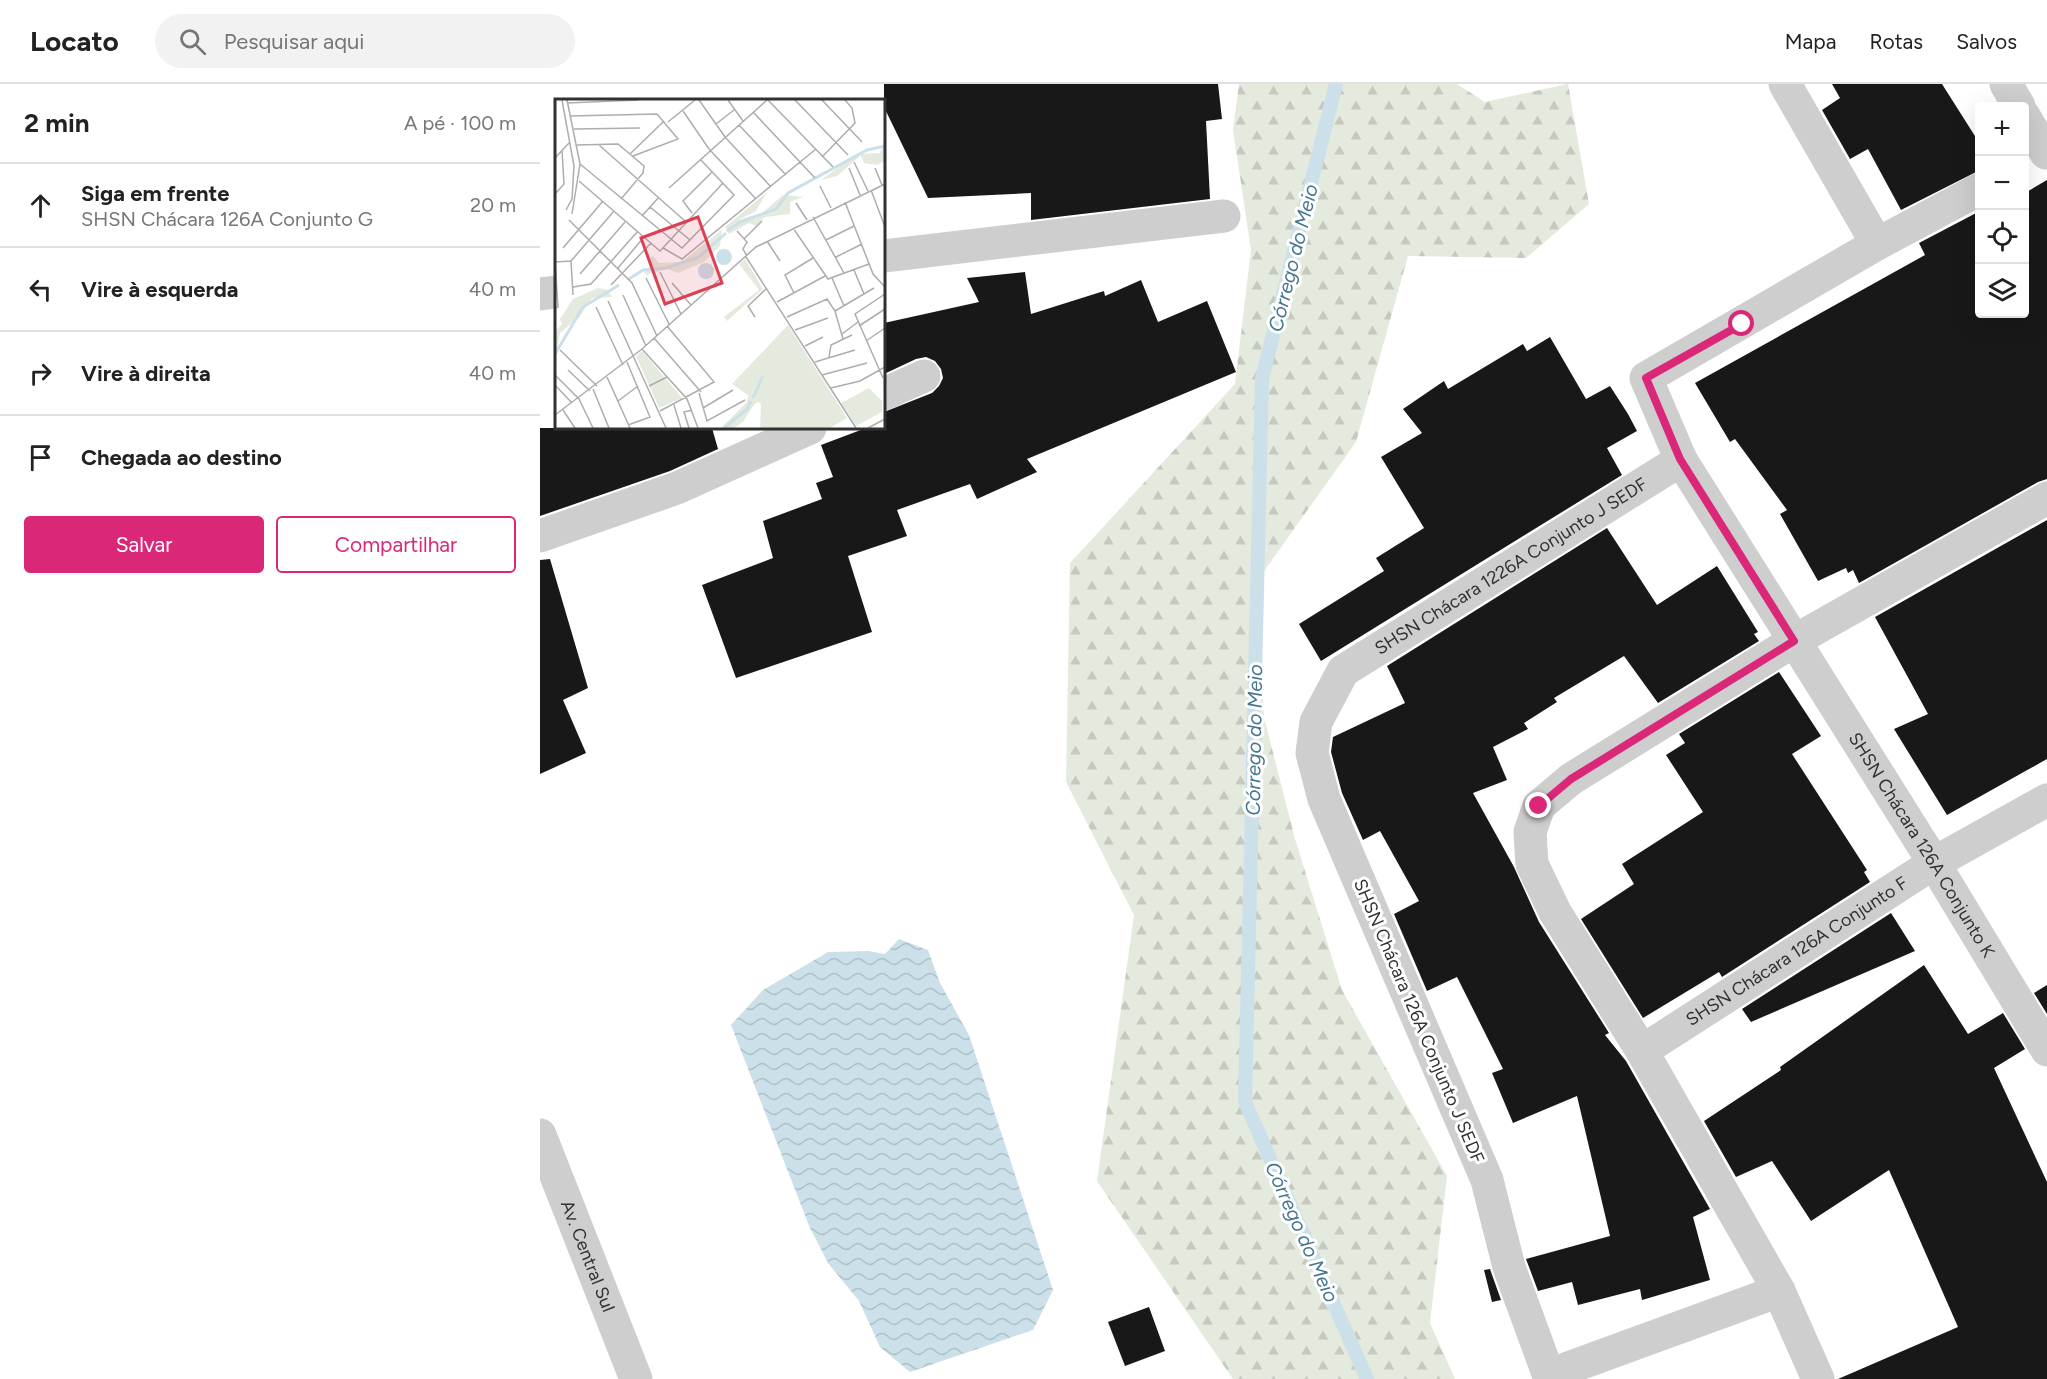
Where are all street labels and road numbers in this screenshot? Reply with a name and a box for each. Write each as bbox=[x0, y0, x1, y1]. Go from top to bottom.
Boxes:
street label: SHSN Chácara 1226A Conjunto J SEDF bbox=[1371, 473, 1652, 659]
street label: SHSN Chácara 126A Conjunto K bbox=[1844, 728, 1999, 961]
street label: SHSN Chácara 126A Conjunto F bbox=[1682, 872, 1912, 1031]
street label: SHSN Chácara 126A Conjunto J SEDF bbox=[1349, 876, 1489, 1167]
street label: Av. Central Sul bbox=[556, 1197, 619, 1315]

